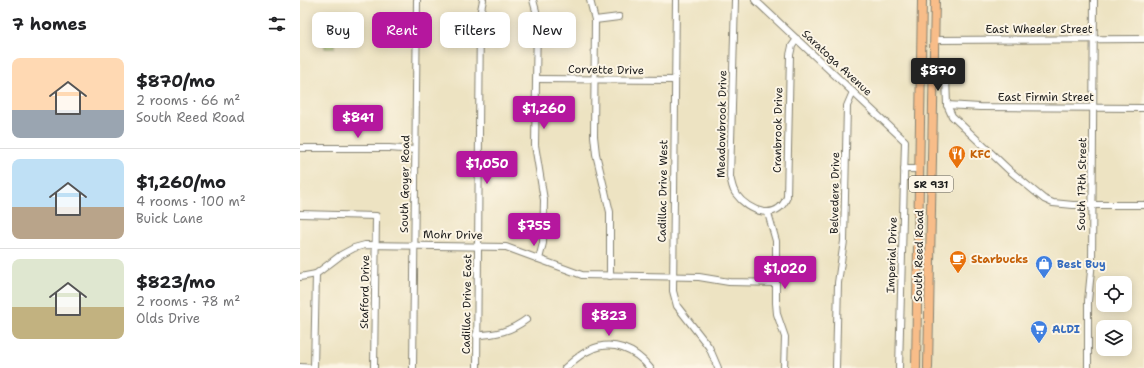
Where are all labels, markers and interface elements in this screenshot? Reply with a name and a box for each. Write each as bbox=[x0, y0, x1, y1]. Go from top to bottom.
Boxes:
chip: Buy bbox=[312, 12, 364, 48]
chip: Rent bbox=[372, 12, 432, 48]
chip: Filters bbox=[440, 12, 510, 48]
chip: New bbox=[518, 12, 576, 48]
text: 7 homes bbox=[12, 13, 87, 35]
icon: filters bbox=[266, 13, 288, 35]
street label: East Wheeler Street bbox=[985, 22, 1093, 37]
street label: Saratoga Avenue bbox=[799, 26, 875, 100]
pin: $870 bbox=[914, 58, 962, 92]
street label: Corvette Drive bbox=[568, 62, 644, 78]
text: $870 bbox=[920, 62, 956, 79]
text: $870/mo bbox=[136, 70, 215, 92]
street label: Meadowbrook Drive bbox=[714, 70, 730, 178]
icon: home bbox=[44, 74, 92, 122]
street label: Cranbrook Drive bbox=[770, 87, 786, 173]
street label: East Firmin Street bbox=[998, 90, 1094, 105]
text: 2 rooms · 66 m² bbox=[136, 92, 240, 109]
pin: $1,260 bbox=[511, 96, 577, 130]
text: $1,260 bbox=[522, 100, 566, 117]
pin: $841 bbox=[334, 105, 382, 139]
text: South Reed Road bbox=[136, 109, 245, 126]
text: $841 bbox=[342, 109, 374, 126]
street label: South Goyer Road bbox=[397, 135, 413, 233]
street label: South 17th Street bbox=[1074, 137, 1090, 231]
street label: Cadillac Drive West bbox=[655, 139, 671, 243]
restaurant icon: KFC bbox=[947, 144, 967, 169]
place label: KFC bbox=[970, 147, 991, 162]
pin: $1,050 bbox=[454, 151, 520, 185]
street label: Belvedere Drive bbox=[827, 152, 843, 234]
text: $1,050 bbox=[465, 155, 509, 172]
text: $1,260/mo bbox=[136, 171, 226, 193]
icon: home bbox=[44, 175, 92, 223]
road number: SR 931 bbox=[909, 176, 953, 192]
text: 4 rooms · 100 m² bbox=[136, 193, 246, 210]
text: Buick Lane bbox=[136, 210, 203, 227]
street label: South Reed Road bbox=[911, 210, 927, 302]
pin: $755 bbox=[510, 213, 558, 247]
text: $755 bbox=[517, 217, 551, 234]
street label: Imperial Drive bbox=[883, 217, 901, 293]
street label: Mohr Drive bbox=[423, 227, 483, 243]
cafe icon: Starbucks bbox=[948, 249, 968, 274]
place label: Starbucks bbox=[971, 252, 1028, 267]
street label: Cadillac Drive East bbox=[459, 254, 475, 354]
shop icon: Best Buy bbox=[1034, 254, 1054, 279]
street label: Stafford Drive bbox=[357, 255, 373, 329]
pin: $1,020 bbox=[752, 256, 818, 290]
place label: Best Buy bbox=[1057, 257, 1106, 272]
text: $1,020 bbox=[763, 260, 807, 277]
text: $823/mo bbox=[136, 271, 216, 293]
icon: home bbox=[44, 275, 92, 323]
map controls bbox=[1096, 276, 1132, 356]
button: locate bbox=[1096, 276, 1132, 312]
text: 2 rooms · 78 m² bbox=[136, 293, 240, 310]
pin: $823 bbox=[585, 303, 633, 337]
text: $823 bbox=[591, 307, 627, 324]
text: Olds Drive bbox=[136, 310, 200, 327]
supermarket icon: ALDI bbox=[1029, 319, 1049, 344]
button: layers bbox=[1096, 320, 1132, 356]
place label: ALDI bbox=[1052, 322, 1080, 337]

